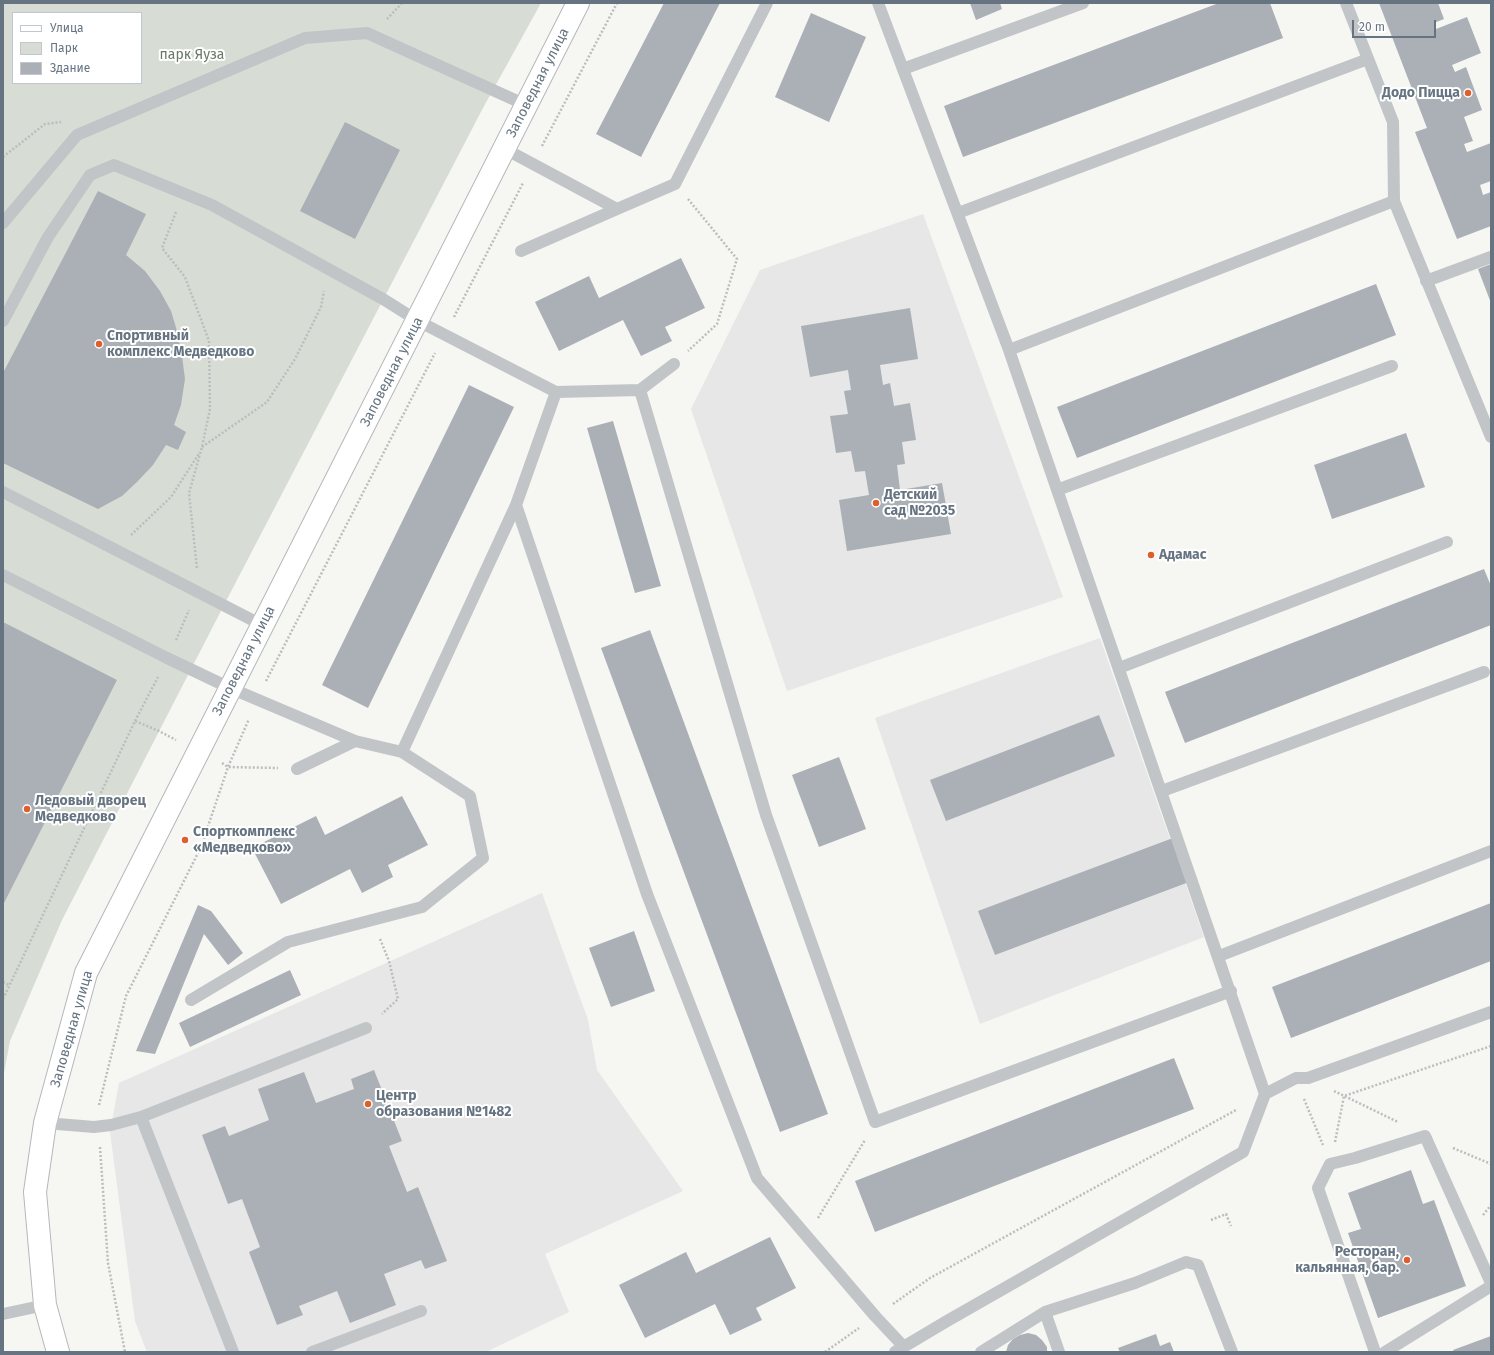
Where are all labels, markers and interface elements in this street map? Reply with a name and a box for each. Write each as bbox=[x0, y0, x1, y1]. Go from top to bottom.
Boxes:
legend bbox=[12, 12, 142, 84]
scale bar bbox=[1354, 12, 1438, 38]
text: 20 m bbox=[1359, 20, 1385, 34]
text: Улица bbox=[50, 21, 84, 35]
street label: Заповедная улица bbox=[503, 25, 573, 141]
text: Парк bbox=[50, 41, 78, 55]
park label: парк Яуза bbox=[160, 47, 224, 63]
text: Здание bbox=[50, 61, 90, 75]
place label: Додо Пицца bbox=[1382, 85, 1460, 101]
marker: Додо Пицца bbox=[1463, 88, 1473, 98]
street label: Заповедная улица bbox=[357, 314, 427, 430]
place label: Спортивный комплекс Медведково bbox=[107, 328, 254, 360]
marker: Спортивный комплекс Медведково bbox=[94, 339, 104, 349]
place label: Детский сад №2035 bbox=[884, 487, 955, 520]
marker: Детский сад №2035 bbox=[871, 498, 881, 508]
place label: Адамас bbox=[1159, 547, 1206, 563]
marker: Адамас bbox=[1146, 550, 1156, 560]
street label: Заповедная улица bbox=[209, 603, 279, 719]
place label: Ледовый дворец Медведково bbox=[35, 793, 146, 826]
marker: Ледовый дворец Медведково bbox=[22, 804, 32, 814]
place label: Спорткомплекс «Медведково» bbox=[193, 824, 295, 856]
marker: Спорткомплекс «Медведково» bbox=[180, 835, 190, 845]
street label: Заповедная улица bbox=[47, 969, 97, 1089]
place label: Центр образования №1482 bbox=[376, 1088, 512, 1120]
marker: Центр образования №1482 bbox=[363, 1099, 373, 1109]
place label: Ресторан, кальянная, бар. bbox=[1295, 1244, 1399, 1276]
marker: Ресторан, кальянная, бар. bbox=[1402, 1255, 1412, 1265]

